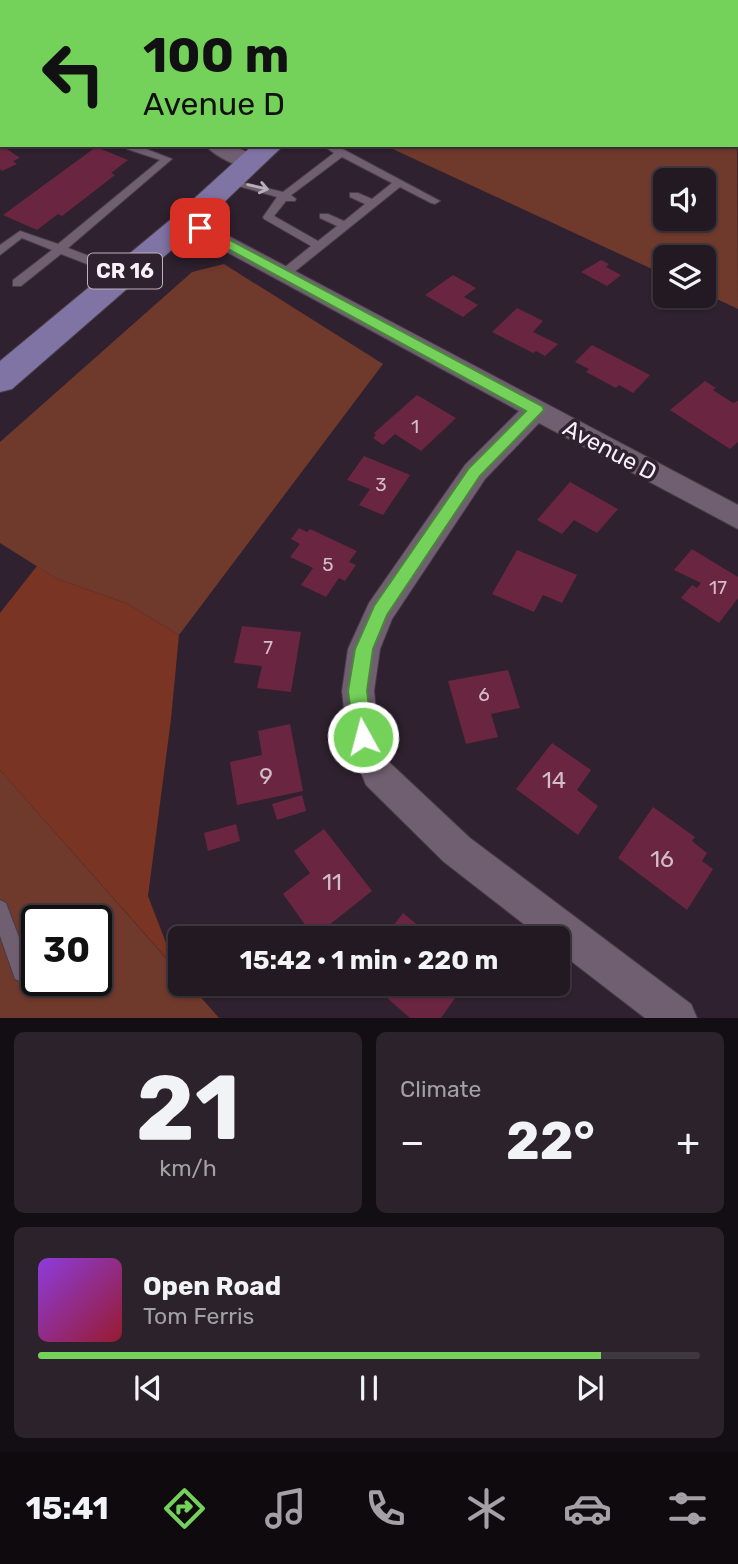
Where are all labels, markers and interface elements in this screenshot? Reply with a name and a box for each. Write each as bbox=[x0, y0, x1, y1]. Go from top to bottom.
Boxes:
text: 100 m bbox=[143, 26, 289, 84]
icon: left bbox=[28, 28, 119, 119]
text: Avenue D bbox=[143, 85, 285, 123]
map controls bbox=[653, 168, 716, 308]
button: sound bbox=[653, 168, 716, 231]
one-way arrow bbox=[246, 181, 269, 195]
pin bbox=[170, 198, 230, 258]
icon: arrive bbox=[181, 209, 219, 247]
button: layers bbox=[653, 245, 716, 308]
road number: CR 16 bbox=[88, 254, 162, 288]
street label: Avenue D bbox=[558, 414, 662, 486]
house number: 1 bbox=[411, 415, 419, 438]
house number: 3 bbox=[375, 473, 387, 496]
house number: 5 bbox=[322, 553, 334, 576]
house number: 17 bbox=[709, 576, 727, 599]
house number: 7 bbox=[263, 636, 273, 659]
house number: 6 bbox=[478, 683, 490, 706]
position arrow bbox=[326, 700, 400, 774]
house number: 9 bbox=[259, 762, 273, 790]
house number: 14 bbox=[542, 766, 566, 794]
house number: 16 bbox=[650, 845, 674, 873]
house number: 11 bbox=[322, 868, 342, 896]
speed limit sign: 30 bbox=[21, 905, 112, 996]
text: 15:42 · 1 min · 220 m bbox=[240, 945, 498, 976]
text: 21 bbox=[136, 1054, 240, 1162]
text: Climate bbox=[400, 1075, 481, 1103]
text: 22° bbox=[506, 1110, 595, 1172]
text: − bbox=[400, 1119, 425, 1165]
text: + bbox=[676, 1119, 700, 1165]
text: km/h bbox=[159, 1154, 217, 1182]
text: Open Road bbox=[143, 1271, 281, 1302]
text: Tom Ferris bbox=[143, 1302, 254, 1330]
icon: previous bbox=[129, 1369, 167, 1407]
icon: pause bbox=[350, 1369, 388, 1407]
icon: next bbox=[571, 1369, 609, 1407]
icon: directions bbox=[160, 1484, 209, 1533]
icon: music bbox=[261, 1484, 310, 1533]
icon: phone bbox=[361, 1484, 410, 1533]
icon: climate bbox=[462, 1484, 511, 1533]
icon: car bbox=[563, 1484, 612, 1533]
icon: filters bbox=[663, 1484, 712, 1533]
text: 15:41 bbox=[26, 1489, 109, 1527]

